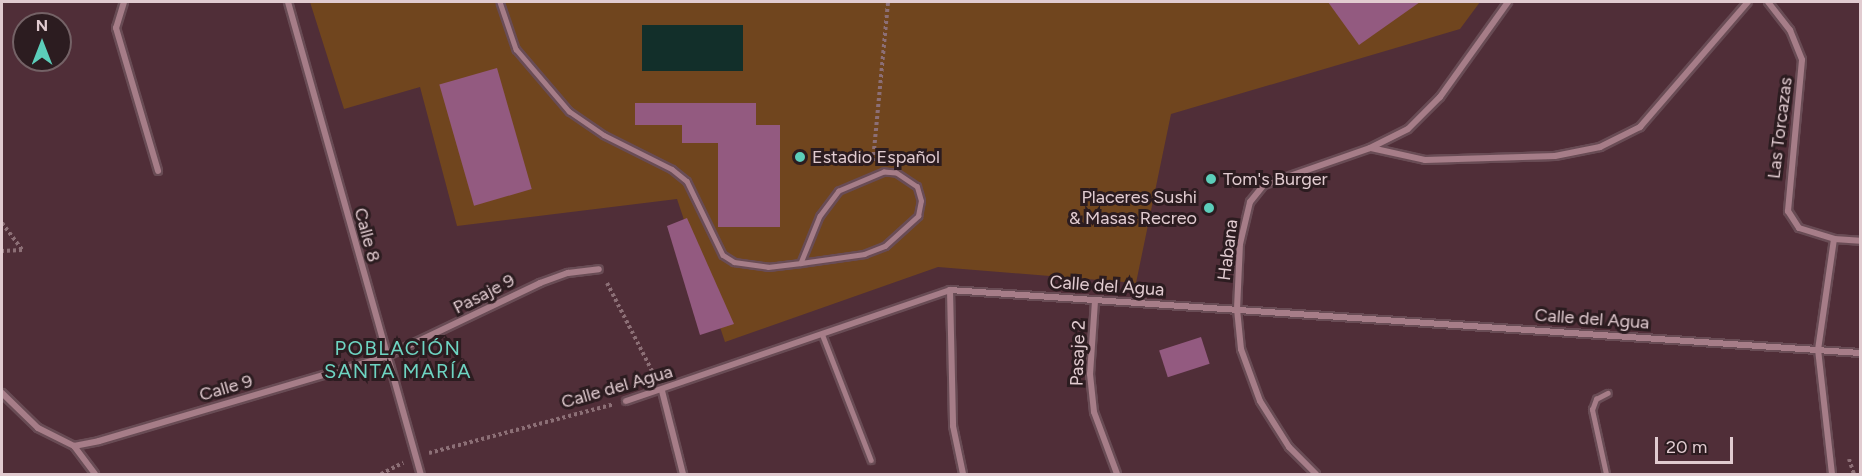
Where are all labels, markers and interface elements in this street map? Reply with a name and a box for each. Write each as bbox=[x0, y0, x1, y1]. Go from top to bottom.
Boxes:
north arrow bbox=[12, 12, 72, 72]
text: N bbox=[36, 16, 48, 35]
street label: Las Torcazas bbox=[1763, 76, 1797, 180]
place label: Estadio Español bbox=[812, 146, 940, 168]
marker: Estadio Español bbox=[793, 150, 807, 164]
place label: Tom's Burger bbox=[1223, 168, 1328, 190]
marker: Tom's Burger bbox=[1204, 172, 1218, 186]
place label: Placeres Sushi & Masas Recreo bbox=[1069, 187, 1197, 230]
marker: Placeres Sushi & Masas Recreo bbox=[1202, 201, 1216, 215]
street label: Calle 8 bbox=[349, 205, 385, 265]
street label: Habana bbox=[1214, 218, 1242, 282]
street label: Pasaje 9 bbox=[450, 269, 518, 319]
street label: Calle del Agua bbox=[1049, 271, 1165, 301]
street label: Calle del Agua bbox=[1534, 304, 1650, 334]
street label: Pasaje 2 bbox=[1066, 320, 1090, 386]
district label: POBLACIÓN SANTA MARÍA bbox=[324, 336, 472, 383]
street label: Calle del Agua bbox=[559, 361, 675, 413]
street label: Calle 9 bbox=[197, 370, 255, 406]
scale bar bbox=[1658, 425, 1736, 463]
text: 20 m bbox=[1666, 436, 1707, 458]

